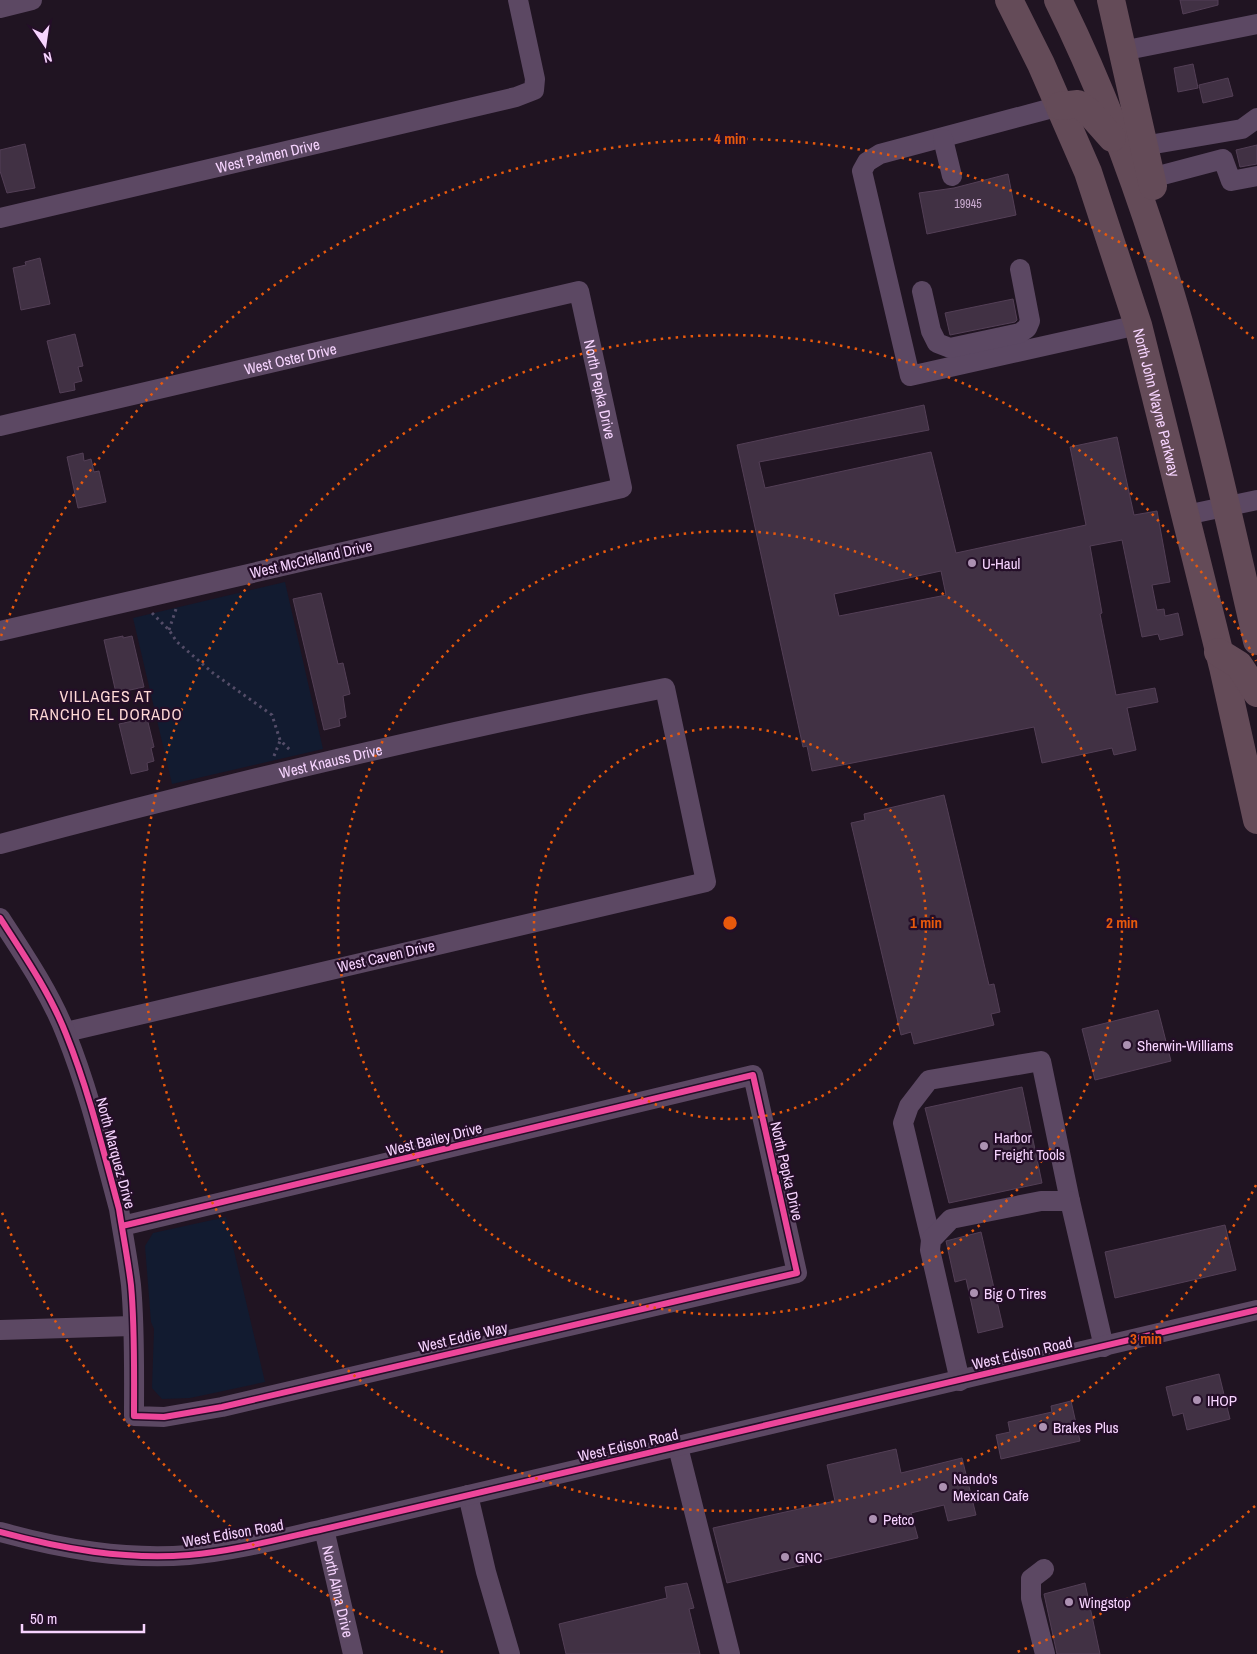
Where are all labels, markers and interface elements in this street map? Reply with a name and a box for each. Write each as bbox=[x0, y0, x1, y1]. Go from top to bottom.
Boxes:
north arrow bbox=[20, 20, 70, 70]
text: N bbox=[42, 48, 54, 67]
text: 4 min bbox=[714, 128, 746, 149]
street label: West Palmen Drive bbox=[214, 133, 322, 178]
house number: 19945 bbox=[954, 196, 982, 212]
street label: North John Wayne Parkway bbox=[1129, 326, 1186, 480]
street label: West Oster Drive bbox=[242, 337, 339, 379]
street label: North Pepka Drive bbox=[579, 337, 622, 441]
street label: West McClelland Drive bbox=[248, 535, 374, 583]
place label: U-Haul bbox=[982, 553, 1020, 574]
marker: U-Haul bbox=[966, 557, 978, 569]
district label: VILLAGES AT RANCHO EL DORADO bbox=[29, 685, 183, 725]
street label: West Knauss Drive bbox=[277, 738, 384, 783]
text: 1 min bbox=[910, 912, 942, 933]
text: 2 min bbox=[1106, 912, 1138, 933]
centre of rings bbox=[721, 914, 739, 932]
street label: West Caven Drive bbox=[335, 935, 437, 977]
place label: Sherwin-Williams bbox=[1137, 1035, 1233, 1056]
marker: Sherwin-Williams bbox=[1121, 1039, 1133, 1051]
street label: North Marquez Drive bbox=[91, 1095, 141, 1211]
street label: West Bailey Drive bbox=[384, 1117, 484, 1161]
street label: North Pepka Drive bbox=[765, 1119, 809, 1223]
place label: Harbor Freight Tools bbox=[994, 1127, 1065, 1165]
marker: Harbor Freight Tools bbox=[978, 1140, 990, 1152]
place label: Big O Tires bbox=[984, 1283, 1046, 1304]
marker: Big O Tires bbox=[968, 1287, 980, 1299]
street label: West Eddie Way bbox=[416, 1316, 510, 1357]
text: 3 min bbox=[1130, 1328, 1162, 1349]
street label: West Edison Road bbox=[970, 1331, 1074, 1375]
place label: IHOP bbox=[1207, 1390, 1237, 1411]
marker: IHOP bbox=[1191, 1394, 1203, 1406]
place label: Brakes Plus bbox=[1053, 1417, 1119, 1438]
marker: Brakes Plus bbox=[1037, 1421, 1049, 1433]
street label: West Edison Road bbox=[576, 1423, 680, 1467]
place label: Nando's Mexican Cafe bbox=[953, 1468, 1029, 1506]
marker: Nando's Mexican Cafe bbox=[937, 1481, 949, 1493]
place label: Petco bbox=[883, 1509, 915, 1530]
marker: Petco bbox=[867, 1513, 879, 1525]
street label: West Edison Road bbox=[181, 1514, 285, 1552]
street label: North Alma Drive bbox=[318, 1543, 359, 1640]
place label: GNC bbox=[795, 1547, 822, 1568]
marker: GNC bbox=[779, 1551, 791, 1563]
place label: Wingstop bbox=[1079, 1592, 1131, 1613]
marker: Wingstop bbox=[1063, 1596, 1075, 1608]
scale bar bbox=[22, 1602, 145, 1634]
text: 50 m bbox=[30, 1608, 57, 1629]

